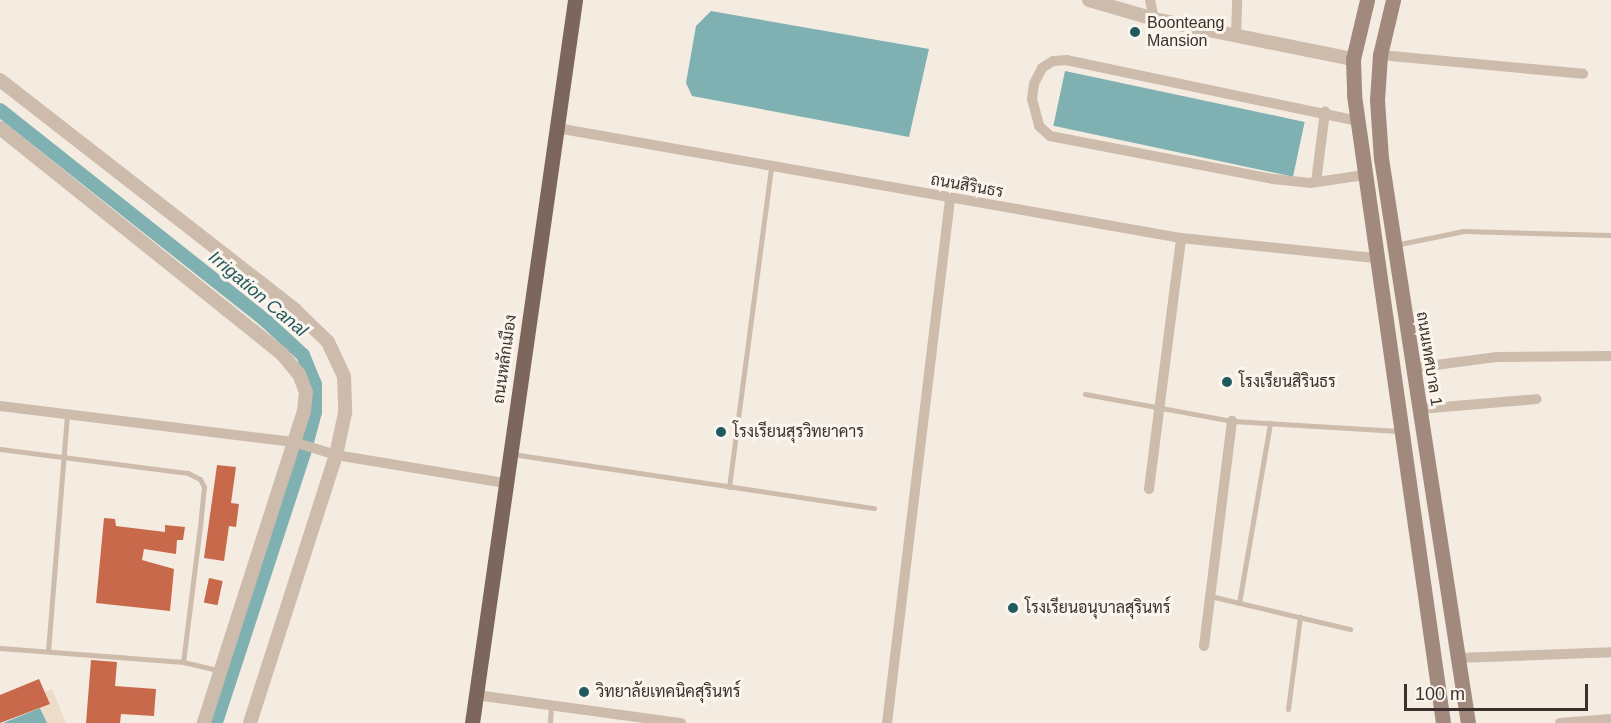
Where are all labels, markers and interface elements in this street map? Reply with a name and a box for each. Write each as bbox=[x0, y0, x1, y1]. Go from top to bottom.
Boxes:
place label: Boonteang Mansion bbox=[1147, 13, 1224, 51]
marker: Boonteang Mansion bbox=[1128, 25, 1142, 39]
street label: ถนนสิรินธร bbox=[929, 170, 1005, 202]
water label: Irrigation Canal bbox=[204, 246, 312, 342]
street label: ถนนเทศบาล 1 bbox=[1412, 310, 1446, 408]
street label: ถนนหลักเมือง bbox=[489, 313, 521, 405]
place label: โรงเรียนสิรินธร bbox=[1239, 372, 1336, 392]
marker: โรงเรียนสิรินธร bbox=[1220, 375, 1234, 389]
place label: โรงเรียนสุรวิทยาคาร bbox=[733, 422, 864, 442]
marker: โรงเรียนสุรวิทยาคาร bbox=[714, 425, 728, 439]
place label: โรงเรียนอนุบาลสุรินทร์ bbox=[1025, 598, 1171, 618]
marker: โรงเรียนอนุบาลสุรินทร์ bbox=[1006, 601, 1020, 615]
scale bar bbox=[1407, 672, 1592, 710]
place label: วิทยาลัยเทคนิคสุรินทร์ bbox=[596, 682, 740, 702]
text: 100 m bbox=[1415, 684, 1465, 704]
marker: วิทยาลัยเทคนิคสุรินทร์ bbox=[577, 685, 591, 699]

